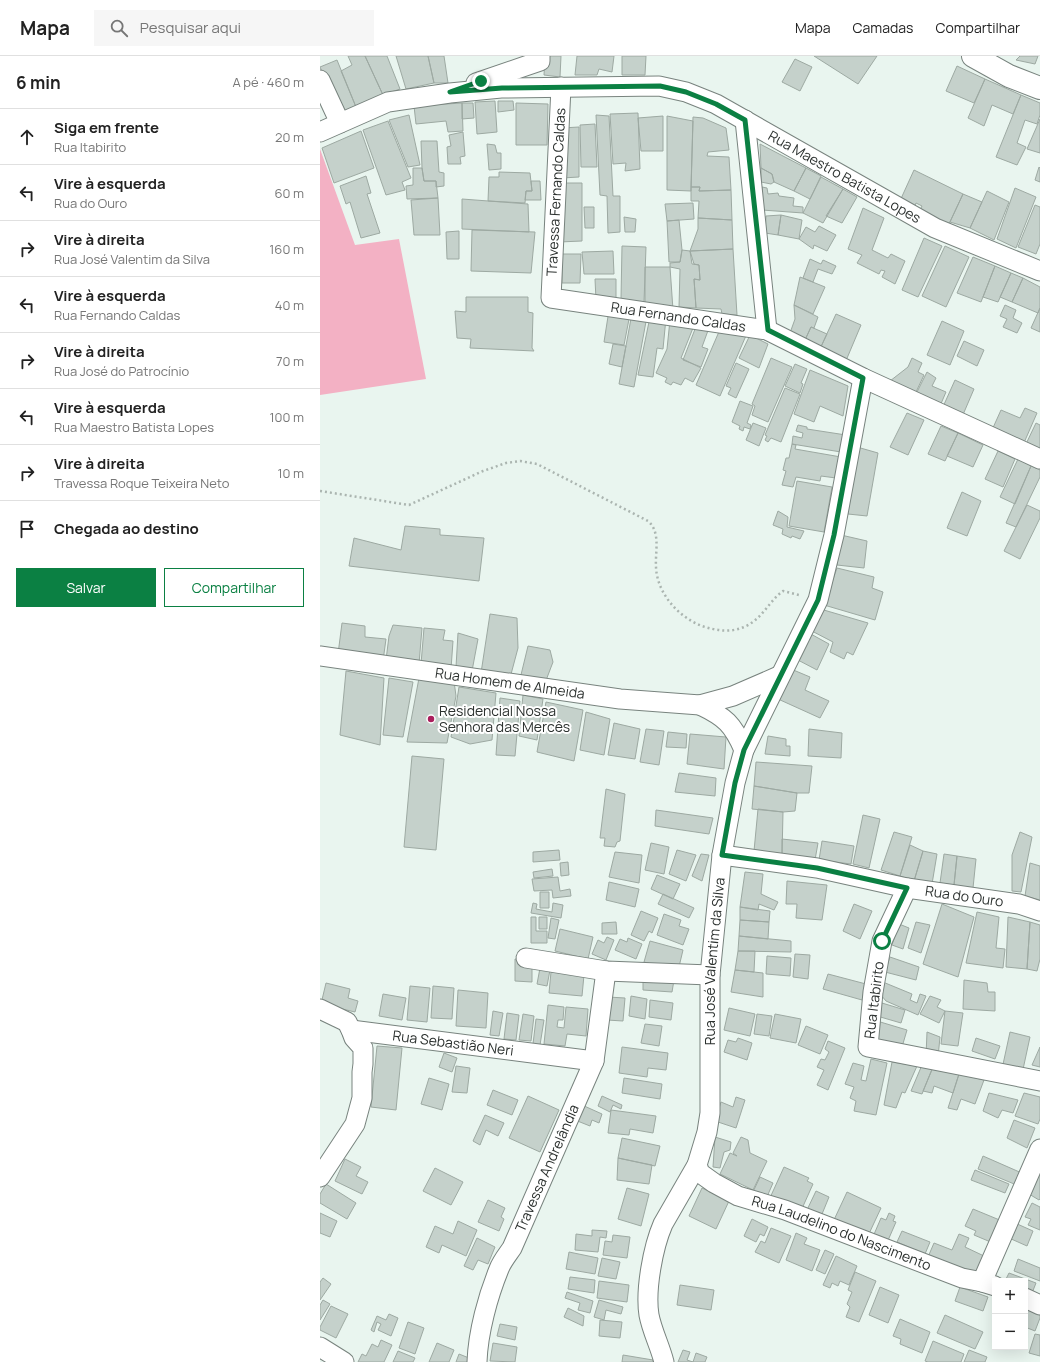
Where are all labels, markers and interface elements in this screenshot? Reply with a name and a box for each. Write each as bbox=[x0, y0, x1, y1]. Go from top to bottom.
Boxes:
search box bbox=[94, 10, 374, 46]
text: Mapa bbox=[20, 15, 70, 41]
icon: search bbox=[108, 17, 130, 39]
text: Pesquisar aqui bbox=[140, 17, 241, 38]
text: Mapa bbox=[795, 18, 831, 37]
text: Camadas bbox=[853, 18, 913, 37]
text: Compartilhar bbox=[935, 18, 1020, 37]
text: 6 min bbox=[16, 71, 61, 94]
route end bbox=[472, 72, 490, 90]
text: A pé · 460 m bbox=[232, 73, 304, 91]
street label: Travessa Fernando Caldas bbox=[542, 107, 569, 277]
text: Siga em frente bbox=[54, 117, 159, 138]
icon: ahead bbox=[16, 126, 38, 148]
street label: Rua Maestro Batista Lopes bbox=[765, 126, 925, 227]
text: 20 m bbox=[275, 128, 304, 146]
text: Rua Itabirito bbox=[54, 138, 126, 156]
text: Vire à esquerda bbox=[54, 173, 166, 194]
icon: left bbox=[16, 182, 38, 204]
text: 60 m bbox=[274, 184, 304, 202]
text: Rua do Ouro bbox=[54, 194, 127, 212]
text: Vire à direita bbox=[54, 229, 145, 250]
icon: right bbox=[16, 238, 38, 260]
text: 160 m bbox=[269, 240, 304, 258]
text: Rua José Valentim da Silva bbox=[54, 250, 210, 268]
text: Vire à esquerda bbox=[54, 285, 166, 306]
icon: left bbox=[16, 294, 38, 316]
text: 40 m bbox=[275, 296, 304, 314]
street label: Rua Fernando Caldas bbox=[610, 297, 747, 336]
text: Rua Fernando Caldas bbox=[54, 306, 180, 324]
text: Vire à direita bbox=[54, 341, 145, 362]
icon: right bbox=[16, 350, 38, 372]
text: 70 m bbox=[276, 352, 304, 370]
text: Rua José do Patrocínio bbox=[54, 362, 189, 380]
text: Vire à esquerda bbox=[54, 397, 166, 418]
icon: left bbox=[16, 406, 38, 428]
text: 100 m bbox=[269, 408, 304, 426]
text: Rua Maestro Batista Lopes bbox=[54, 418, 214, 436]
text: Vire à direita bbox=[54, 453, 145, 474]
icon: right bbox=[16, 462, 38, 484]
text: 10 m bbox=[277, 464, 304, 482]
text: Travessa Roque Teixeira Neto bbox=[54, 474, 229, 492]
icon: arrive bbox=[16, 518, 38, 540]
text: Chegada ao destino bbox=[54, 518, 199, 539]
button: Salvar bbox=[16, 568, 156, 607]
button: Compartilhar bbox=[164, 568, 304, 607]
street label: Rua Homem de Almeida bbox=[434, 663, 586, 703]
place label: Residencial Nossa Senhora das Mercês bbox=[439, 701, 570, 736]
marker: Residencial Nossa Senhora das Mercês bbox=[426, 714, 436, 724]
street label: Rua José Valentim da Silva bbox=[700, 877, 729, 1045]
street label: Rua do Ouro bbox=[924, 881, 1005, 911]
route start bbox=[873, 932, 891, 950]
street label: Rua Itabirito bbox=[859, 960, 888, 1040]
street label: Rua Sebastião Neri bbox=[392, 1025, 515, 1060]
street label: Travessa Andrelândia bbox=[510, 1101, 583, 1235]
street label: Rua Laudelino do Nascimento bbox=[750, 1191, 934, 1274]
map controls bbox=[992, 1278, 1028, 1350]
button: + bbox=[992, 1278, 1028, 1314]
button: − bbox=[992, 1314, 1028, 1350]

